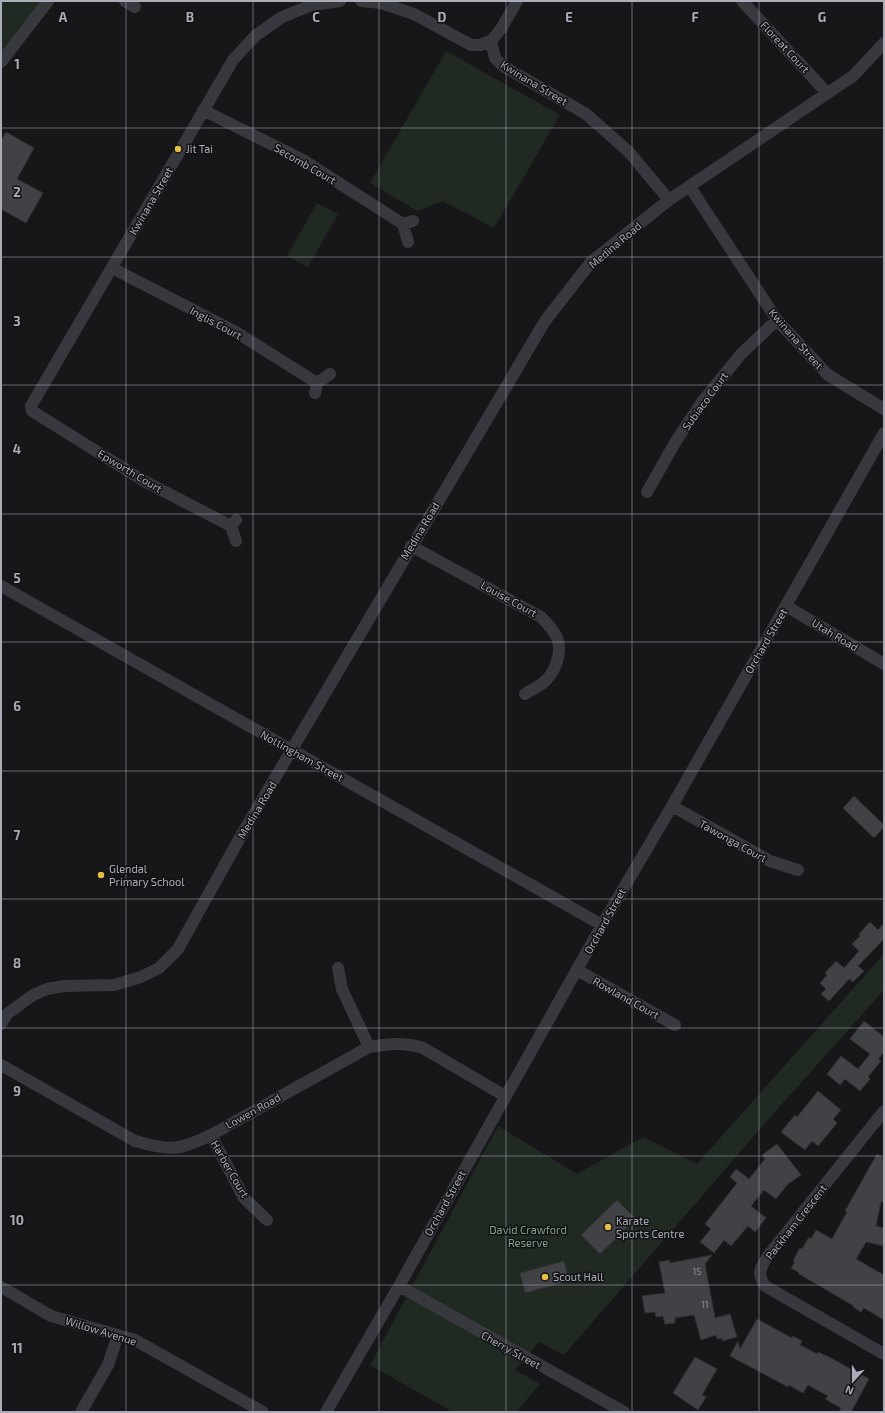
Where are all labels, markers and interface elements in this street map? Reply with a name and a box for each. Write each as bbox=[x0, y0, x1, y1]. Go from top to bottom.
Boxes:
text: A bbox=[59, 9, 68, 25]
text: B bbox=[186, 9, 194, 25]
text: C bbox=[312, 9, 320, 25]
text: D bbox=[438, 9, 447, 25]
text: E bbox=[565, 9, 573, 25]
text: F bbox=[691, 9, 699, 25]
text: G bbox=[818, 9, 826, 25]
street label: Floreat Court bbox=[758, 18, 813, 75]
text: 1 bbox=[14, 56, 20, 72]
street label: Kwinana Street bbox=[498, 57, 570, 108]
street label: Secomb Court bbox=[272, 141, 339, 187]
place label: Jit Tai bbox=[186, 142, 213, 155]
marker: Jit Tai bbox=[173, 144, 183, 154]
street label: Kwinana Street bbox=[126, 165, 175, 237]
text: 2 bbox=[13, 184, 21, 200]
street label: Medina Road bbox=[586, 219, 644, 270]
street label: Inglis Court bbox=[188, 303, 244, 342]
street label: Kwinana Street bbox=[767, 306, 826, 372]
text: 3 bbox=[13, 313, 21, 329]
street label: Subiaco Court bbox=[679, 369, 730, 432]
text: 4 bbox=[13, 441, 21, 457]
street label: Epworth Court bbox=[96, 446, 165, 495]
street label: Medina Road bbox=[397, 500, 442, 562]
text: 5 bbox=[13, 570, 21, 586]
street label: Louise Court bbox=[479, 578, 540, 619]
street label: Orchard Street bbox=[742, 606, 789, 676]
street label: Utah Road bbox=[810, 616, 861, 653]
text: 6 bbox=[13, 698, 21, 714]
street label: Nottingham Street bbox=[259, 727, 346, 784]
street label: Medina Road bbox=[234, 779, 279, 841]
street label: Tawonga Court bbox=[697, 817, 769, 864]
text: 7 bbox=[14, 827, 21, 843]
place label: Glendal Primary School bbox=[109, 862, 185, 888]
marker: Glendal Primary School bbox=[96, 870, 106, 880]
street label: Orchard Street bbox=[581, 886, 628, 956]
text: 8 bbox=[13, 955, 21, 971]
street label: Rowland Court bbox=[591, 974, 662, 1021]
text: 9 bbox=[13, 1083, 21, 1099]
street label: Lowen Road bbox=[223, 1090, 283, 1131]
street label: Harber Court bbox=[209, 1138, 252, 1200]
street label: Orchard Street bbox=[421, 1168, 468, 1238]
street label: Packham Crescent bbox=[762, 1182, 829, 1262]
text: 10 bbox=[10, 1212, 24, 1228]
place label: Karate Sports Centre bbox=[616, 1214, 684, 1240]
marker: Karate Sports Centre bbox=[603, 1222, 613, 1232]
park label: David Crawford Reserve bbox=[489, 1223, 567, 1249]
house number: 15 bbox=[693, 1266, 701, 1277]
place label: Scout Hall bbox=[553, 1270, 604, 1283]
marker: Scout Hall bbox=[540, 1272, 550, 1282]
house number: 11 bbox=[701, 1299, 709, 1310]
street label: Willow Avenue bbox=[64, 1314, 138, 1348]
street label: Cherry Street bbox=[479, 1328, 543, 1371]
text: 11 bbox=[11, 1340, 23, 1356]
north arrow bbox=[833, 1361, 873, 1401]
text: N bbox=[843, 1383, 855, 1398]

